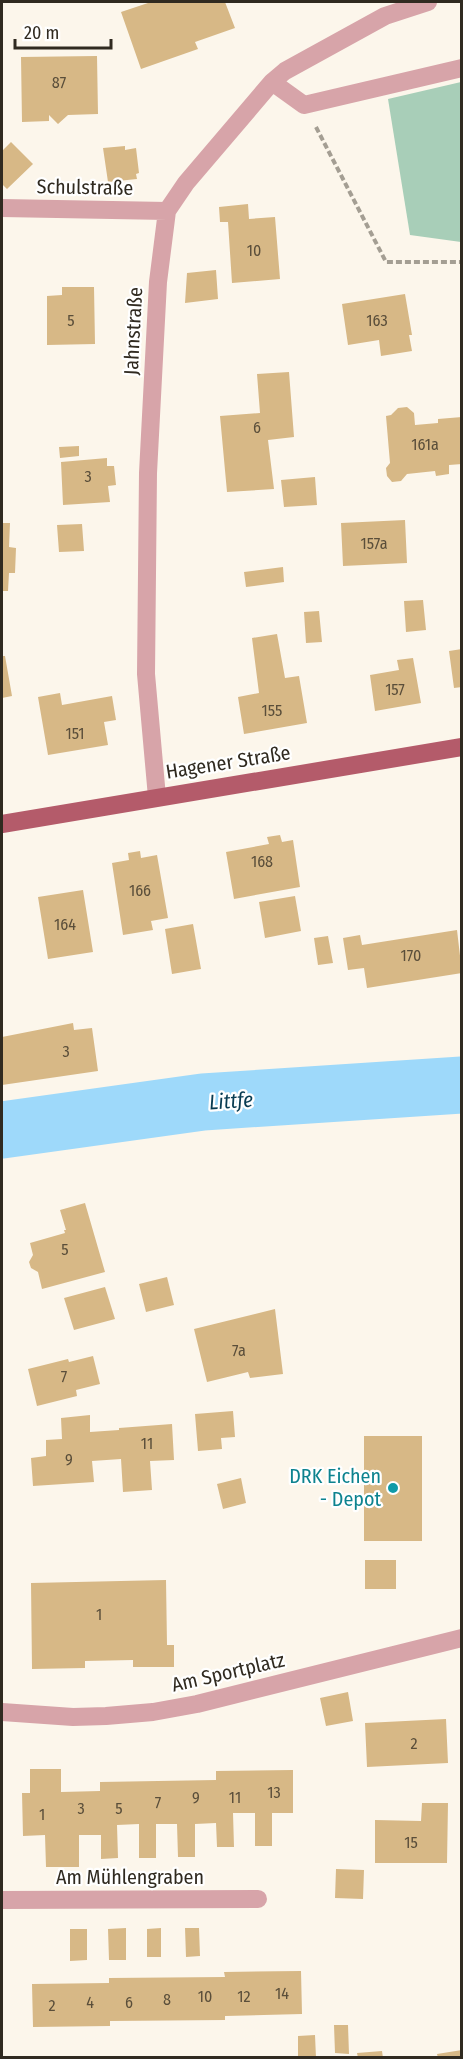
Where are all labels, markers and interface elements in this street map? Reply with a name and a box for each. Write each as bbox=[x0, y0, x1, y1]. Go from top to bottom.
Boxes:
scale bar bbox=[15, 12, 111, 50]
text: 20 m bbox=[24, 22, 59, 44]
house number: 87 bbox=[52, 73, 67, 92]
street label: Schulstraße bbox=[37, 174, 133, 200]
house number: 10 bbox=[247, 241, 261, 260]
street label: Jahnstraße bbox=[119, 286, 147, 376]
house number: 5 bbox=[67, 311, 75, 330]
house number: 163 bbox=[366, 311, 388, 330]
house number: 6 bbox=[253, 418, 261, 437]
house number: 161a bbox=[411, 435, 439, 454]
house number: 3 bbox=[84, 467, 92, 486]
house number: 157a bbox=[360, 534, 388, 553]
house number: 157 bbox=[385, 680, 405, 699]
house number: 155 bbox=[262, 701, 282, 720]
house number: 151 bbox=[65, 724, 85, 743]
street label: Hagener Straße bbox=[164, 740, 292, 784]
house number: 168 bbox=[251, 852, 273, 871]
house number: 166 bbox=[129, 881, 151, 900]
house number: 164 bbox=[54, 915, 76, 934]
house number: 170 bbox=[401, 946, 421, 965]
house number: 3 bbox=[62, 1042, 70, 1061]
water label: Littfe bbox=[208, 1086, 254, 1116]
house number: 5 bbox=[61, 1240, 69, 1259]
house number: 7a bbox=[232, 1341, 246, 1360]
house number: 7 bbox=[61, 1367, 68, 1386]
house number: 11 bbox=[141, 1434, 153, 1453]
house number: 9 bbox=[65, 1450, 73, 1469]
place label: DRK Eichen - Depot bbox=[289, 1464, 381, 1511]
marker: DRK Eichen - Depot bbox=[386, 1481, 400, 1495]
house number: 1 bbox=[96, 1605, 102, 1624]
street label: Am Sportplatz bbox=[169, 1647, 287, 1697]
house number: 2 bbox=[410, 1734, 418, 1753]
house number: 13 bbox=[267, 1783, 281, 1802]
house number: 9 bbox=[192, 1788, 200, 1807]
house number: 11 bbox=[229, 1788, 241, 1807]
house number: 7 bbox=[155, 1793, 162, 1812]
house number: 3 bbox=[77, 1799, 85, 1818]
house number: 5 bbox=[115, 1799, 123, 1818]
house number: 1 bbox=[39, 1805, 45, 1824]
house number: 15 bbox=[404, 1833, 418, 1852]
street label: Am Mühlengraben bbox=[56, 1865, 204, 1889]
house number: 14 bbox=[275, 1984, 289, 2003]
house number: 10 bbox=[198, 1987, 212, 2006]
house number: 12 bbox=[237, 1987, 251, 2006]
house number: 8 bbox=[163, 1990, 171, 2009]
house number: 4 bbox=[86, 1993, 94, 2012]
house number: 6 bbox=[125, 1993, 133, 2012]
house number: 2 bbox=[48, 1996, 56, 2015]

